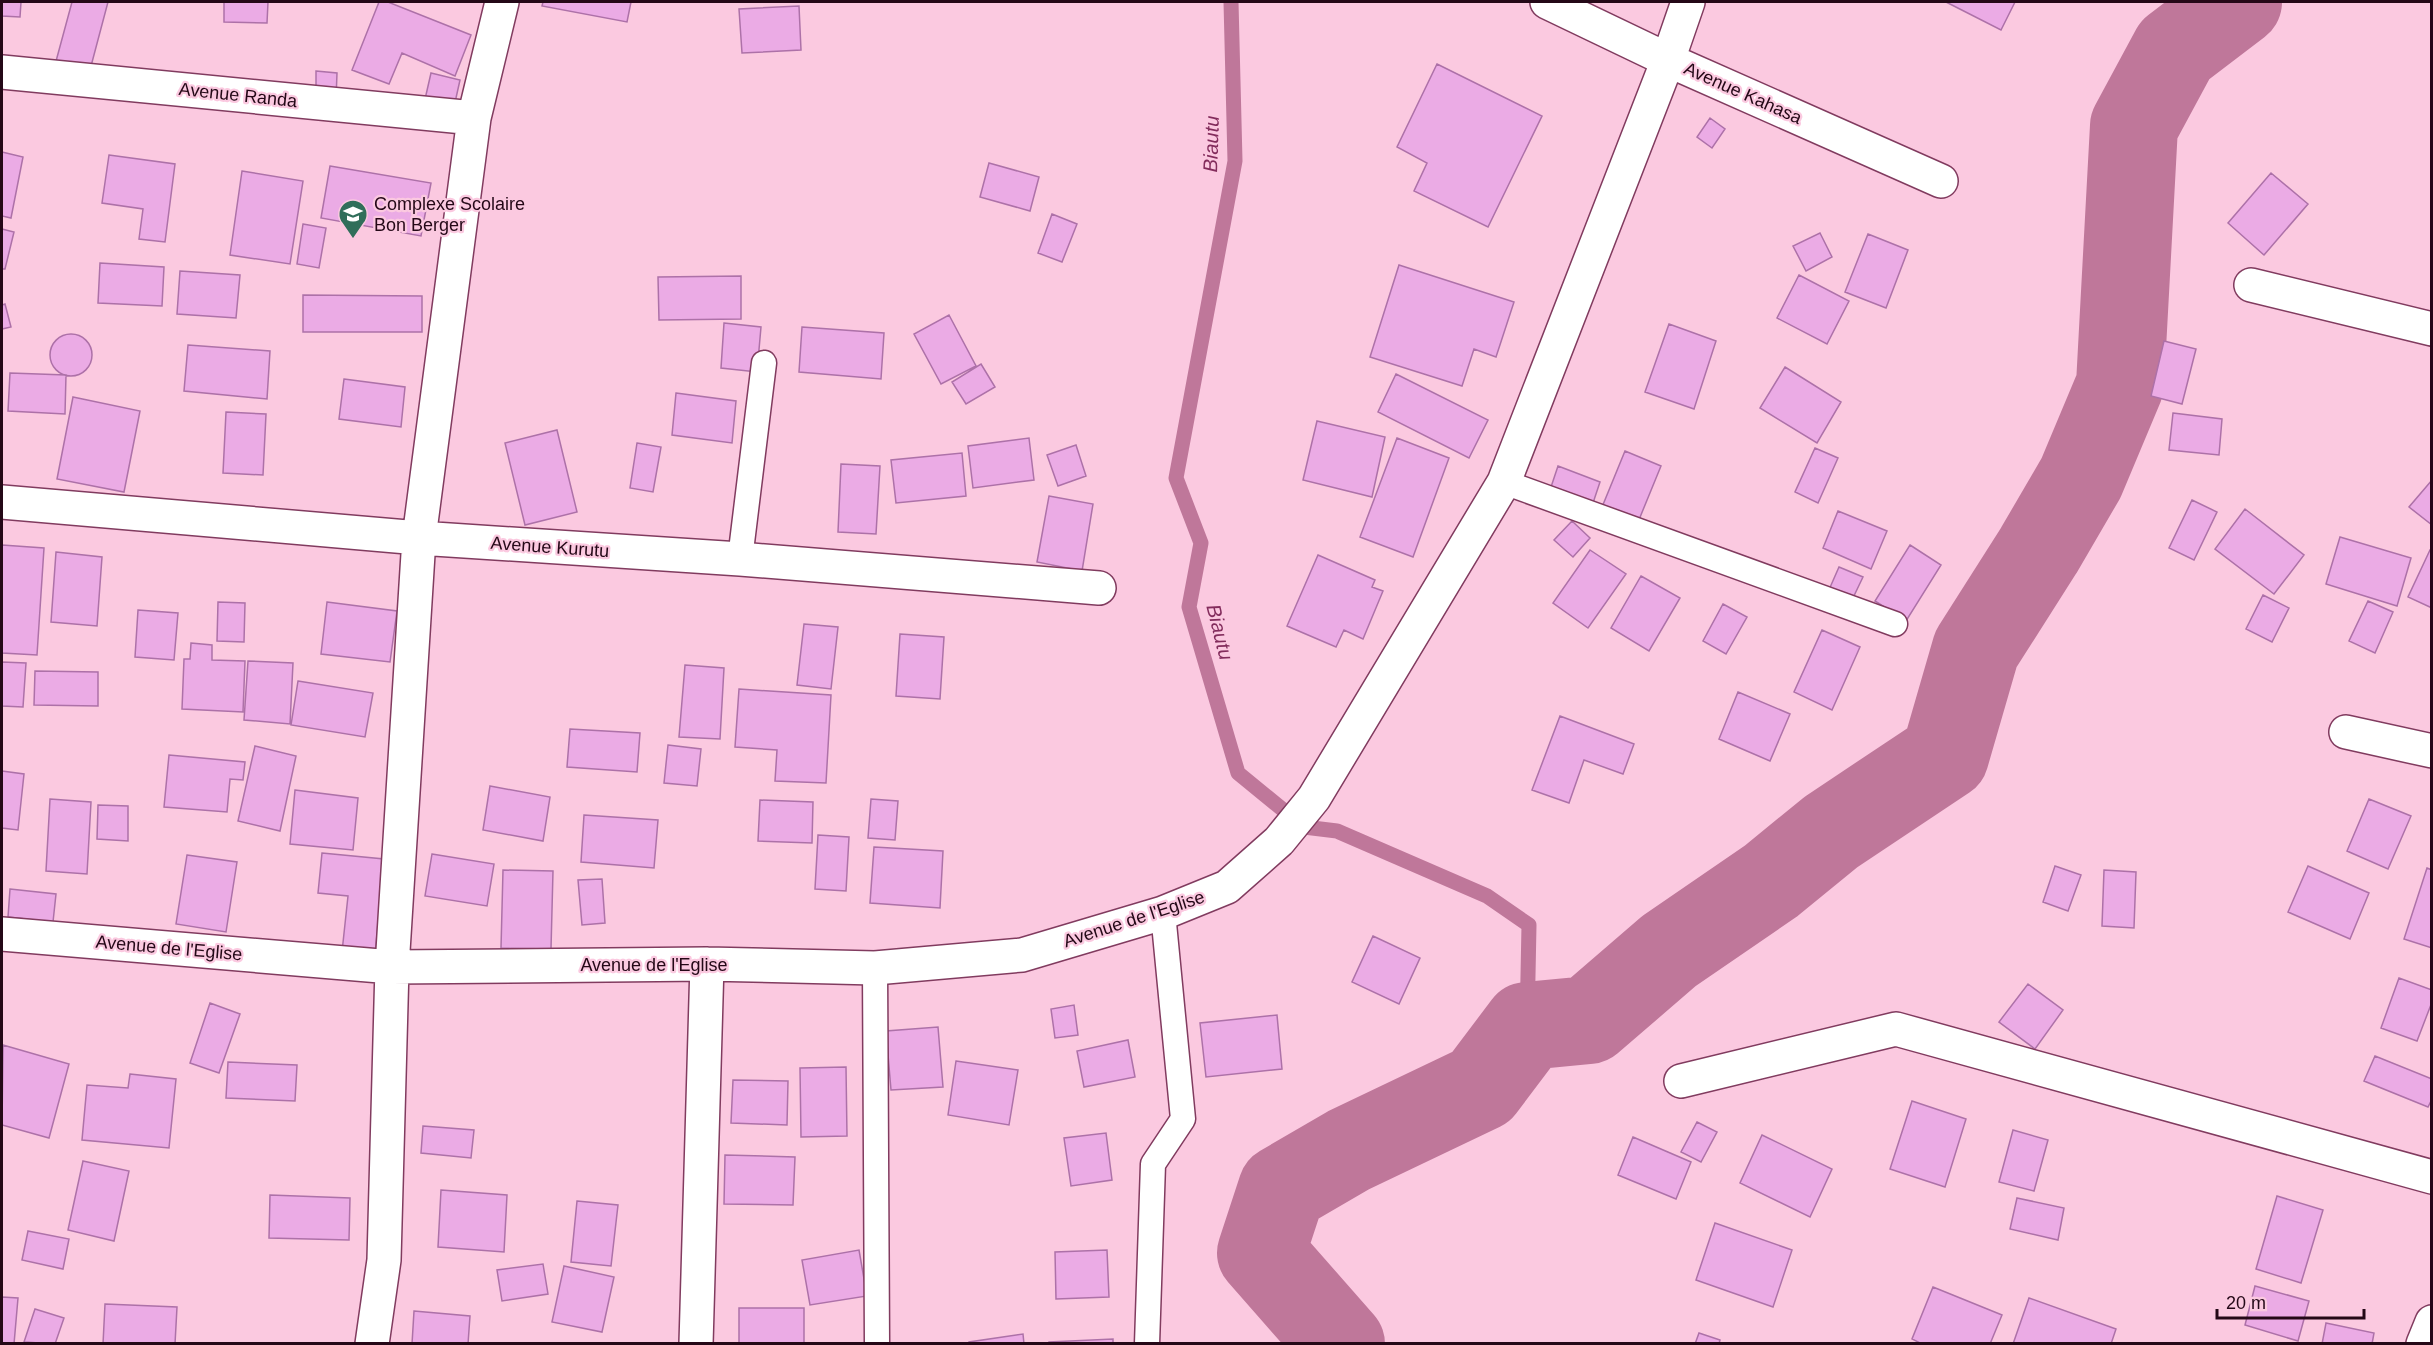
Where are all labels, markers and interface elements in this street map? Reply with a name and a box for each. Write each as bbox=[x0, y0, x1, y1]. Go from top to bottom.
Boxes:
street label: Avenue Kahasa bbox=[1681, 58, 1806, 128]
street label: Avenue Randa bbox=[178, 79, 299, 111]
water label: Biautu bbox=[1199, 115, 1223, 173]
place label: Complexe Scolaire Bon Berger bbox=[374, 194, 525, 235]
school or university icon: Complexe Scolaire Bon Berger bbox=[337, 198, 369, 240]
street label: Avenue Kurutu bbox=[490, 533, 610, 561]
water label: Biautu bbox=[1202, 602, 1238, 662]
street label: Avenue de l'Eglise bbox=[1061, 887, 1207, 951]
street label: Avenue de l'Eglise bbox=[95, 932, 243, 964]
street label: Avenue de l'Eglise bbox=[580, 955, 728, 975]
scale bar bbox=[2217, 1282, 2364, 1320]
text: 20 m bbox=[2226, 1293, 2266, 1313]

